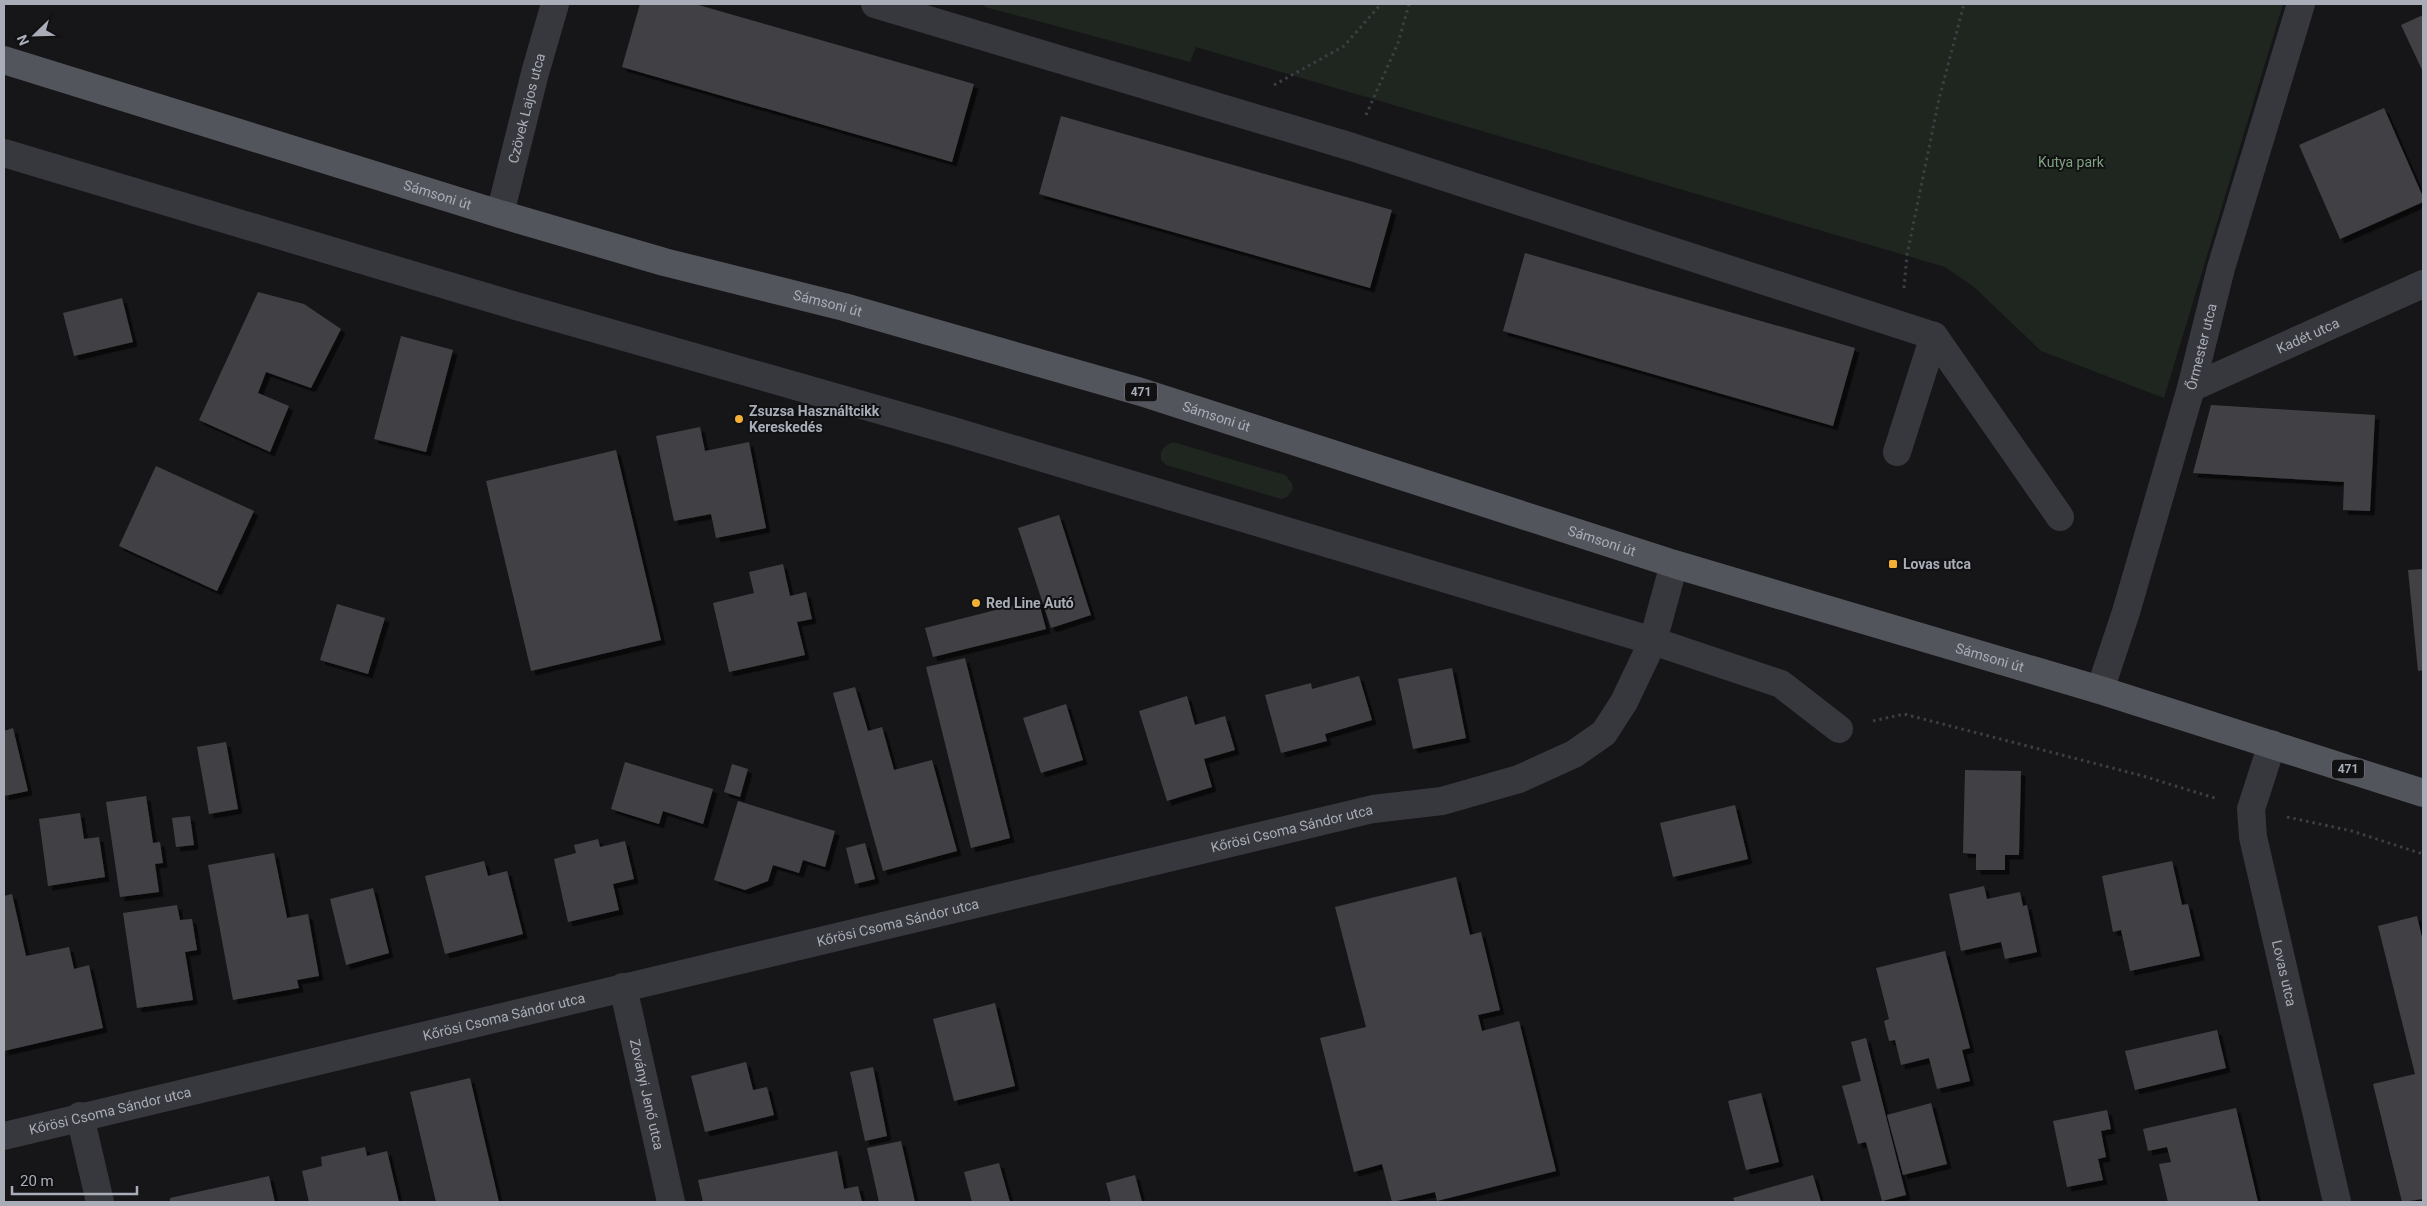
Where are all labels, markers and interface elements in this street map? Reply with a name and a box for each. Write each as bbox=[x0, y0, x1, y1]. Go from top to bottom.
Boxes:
north arrow bbox=[10, 10, 60, 60]
text: N bbox=[14, 32, 32, 48]
street label: Czövek Lajos utca bbox=[505, 51, 548, 165]
park label: Kutya park bbox=[2038, 154, 2105, 170]
street label: Sámsoni út bbox=[402, 177, 474, 213]
street label: Sámsoni út bbox=[792, 287, 864, 320]
street label: Őrmester utca bbox=[2182, 302, 2220, 392]
street label: Kadét utca bbox=[2274, 315, 2342, 357]
road number: 471 bbox=[1125, 382, 1157, 402]
street label: Sámsoni út bbox=[1181, 398, 1253, 435]
place label: Zsuzsa Használtcikk Kereskedés bbox=[749, 403, 880, 435]
marker: Zsuzsa Használtcikk Kereskedés bbox=[733, 413, 745, 425]
street label: Sámsoni út bbox=[1566, 522, 1638, 559]
place label: Lovas utca bbox=[1903, 556, 1971, 572]
marker: Lovas utca bbox=[1887, 558, 1899, 570]
place label: Red Line Autó bbox=[986, 595, 1074, 611]
marker: Red Line Autó bbox=[970, 597, 982, 609]
street label: Sámsoni út bbox=[1954, 640, 2026, 675]
road number: 471 bbox=[2332, 760, 2364, 779]
street label: Kőrösi Csoma Sándor utca bbox=[1209, 801, 1374, 855]
street label: Kőrösi Csoma Sándor utca bbox=[815, 895, 980, 950]
street label: Lovas utca bbox=[2269, 938, 2300, 1008]
street label: Kőrösi Csoma Sándor utca bbox=[421, 990, 587, 1044]
street label: Zoványi Jenő utca bbox=[627, 1037, 667, 1151]
street label: Kőrösi Csoma Sándor utca bbox=[27, 1084, 193, 1138]
scale bar bbox=[12, 1164, 138, 1196]
text: 20 m bbox=[20, 1172, 54, 1190]

